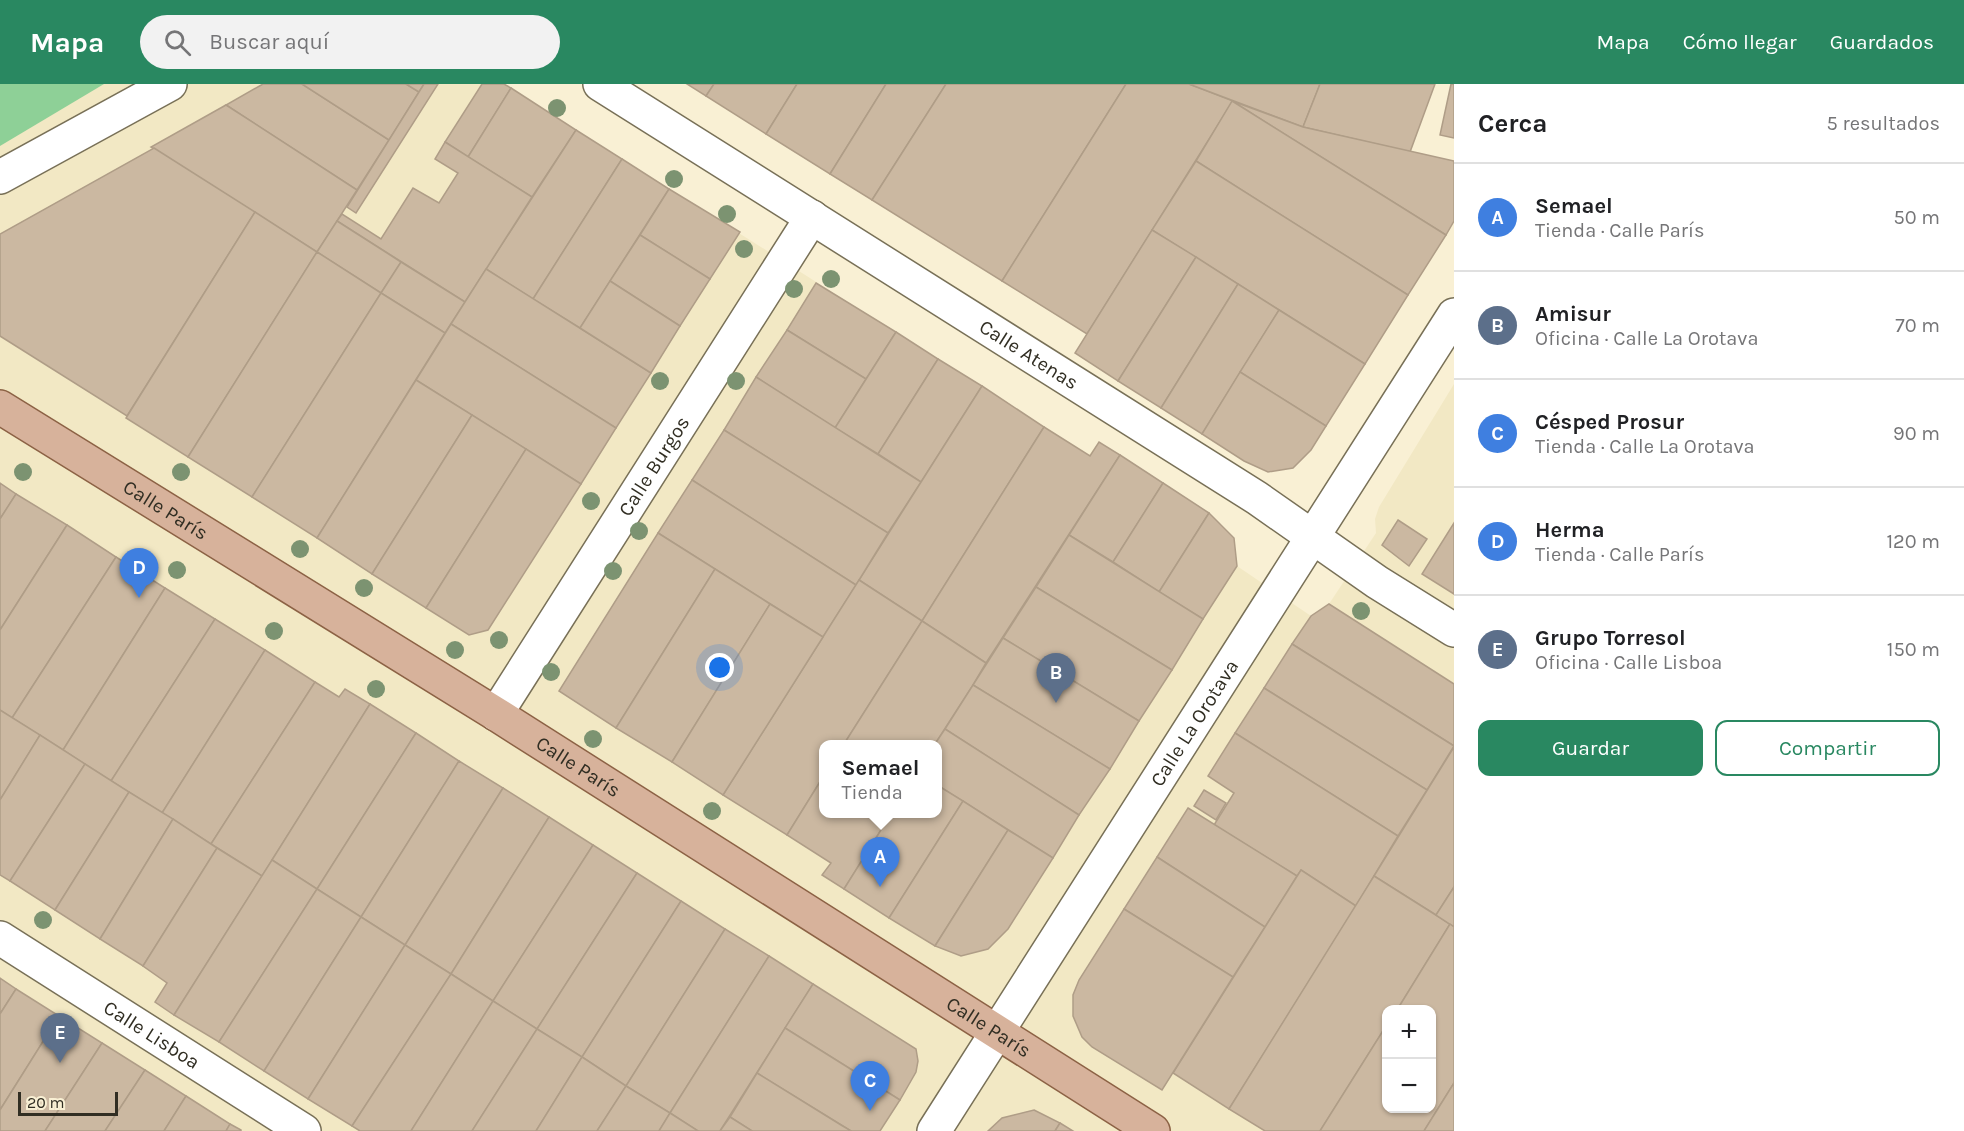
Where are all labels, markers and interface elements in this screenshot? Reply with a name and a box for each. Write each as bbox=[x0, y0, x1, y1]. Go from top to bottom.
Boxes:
search box bbox=[140, 15, 560, 69]
text: Mapa bbox=[30, 26, 104, 59]
icon: search bbox=[161, 26, 194, 59]
text: Buscar aquí bbox=[209, 29, 329, 55]
text: Mapa bbox=[1596, 30, 1650, 54]
text: Cómo llegar bbox=[1683, 30, 1797, 54]
text: Guardados bbox=[1830, 30, 1934, 54]
text: Cerca bbox=[1478, 108, 1547, 139]
text: 5 resultados bbox=[1826, 112, 1940, 135]
text: Semael bbox=[1535, 193, 1613, 219]
text: A bbox=[1491, 206, 1504, 229]
text: 50 m bbox=[1893, 206, 1940, 229]
text: Tienda · Calle París bbox=[1535, 219, 1705, 242]
text: Amisur bbox=[1535, 301, 1611, 327]
text: B bbox=[1491, 314, 1504, 337]
text: 70 m bbox=[1895, 314, 1940, 337]
street label: Calle Atenas bbox=[975, 315, 1083, 394]
text: Oficina · Calle La Orotava bbox=[1535, 327, 1758, 350]
text: Césped Prosur bbox=[1535, 409, 1684, 435]
street label: Calle Burgos bbox=[614, 412, 694, 520]
text: C bbox=[1491, 422, 1504, 445]
text: 90 m bbox=[1893, 422, 1940, 445]
text: Tienda · Calle La Orotava bbox=[1535, 435, 1755, 458]
street label: Calle París bbox=[119, 475, 212, 544]
text: Herma bbox=[1535, 517, 1605, 543]
text: D bbox=[1491, 530, 1504, 553]
text: 120 m bbox=[1886, 530, 1940, 553]
text: Tienda · Calle París bbox=[1535, 543, 1705, 566]
pin: D bbox=[120, 548, 158, 598]
text: Grupo Torresol bbox=[1535, 625, 1686, 651]
text: E bbox=[1492, 638, 1503, 661]
text: 150 m bbox=[1887, 638, 1940, 661]
text: Oficina · Calle Lisboa bbox=[1535, 651, 1722, 674]
your location bbox=[705, 653, 734, 682]
pin: B bbox=[1036, 654, 1076, 703]
street label: Calle La Orotava bbox=[1145, 655, 1243, 790]
button: Guardar bbox=[1478, 720, 1703, 776]
button: Compartir bbox=[1715, 720, 1940, 776]
street label: Calle París bbox=[532, 731, 625, 802]
popup bbox=[819, 740, 942, 818]
text: Semael bbox=[842, 755, 919, 781]
text: Tienda bbox=[842, 781, 903, 804]
pin: A bbox=[860, 838, 900, 887]
street label: Calle París bbox=[942, 992, 1035, 1062]
street label: Calle Lisboa bbox=[100, 996, 204, 1073]
map controls bbox=[1382, 1005, 1436, 1113]
button: + bbox=[1382, 1005, 1436, 1059]
pin: E bbox=[40, 1014, 80, 1063]
button: − bbox=[1382, 1059, 1436, 1113]
pin: C bbox=[850, 1062, 890, 1111]
scale bar bbox=[18, 1089, 118, 1116]
text: 20 m bbox=[27, 1093, 65, 1112]

